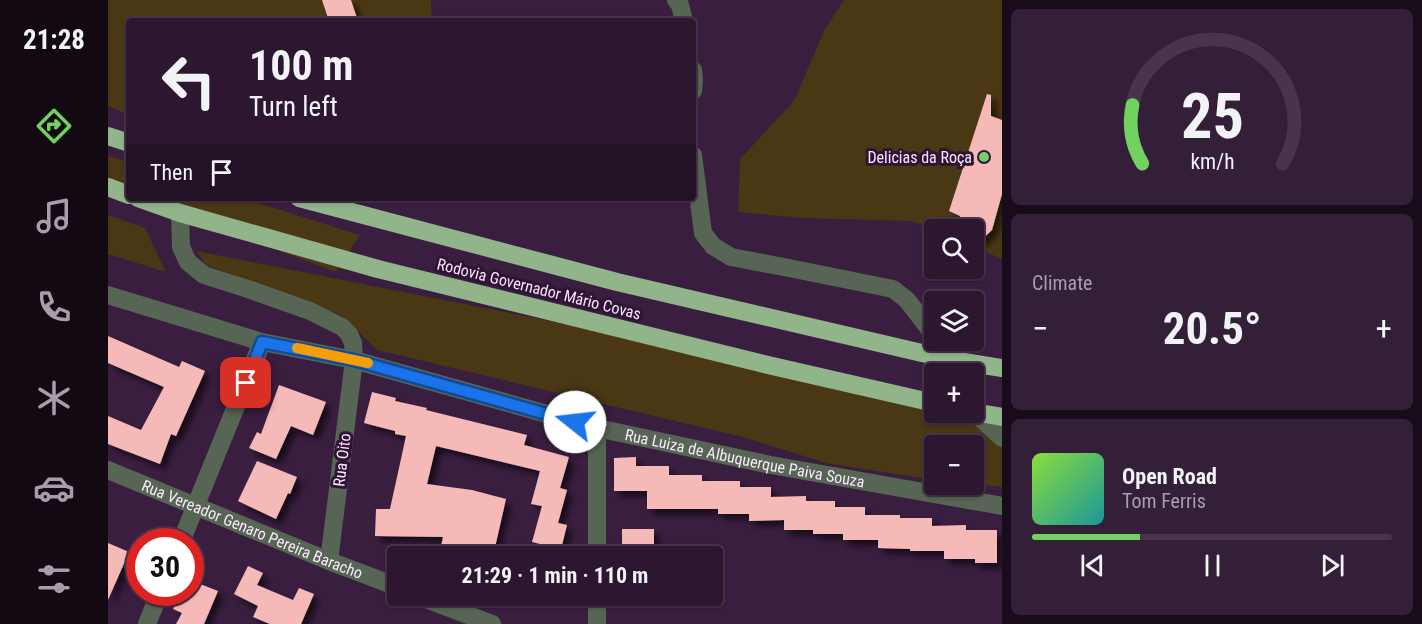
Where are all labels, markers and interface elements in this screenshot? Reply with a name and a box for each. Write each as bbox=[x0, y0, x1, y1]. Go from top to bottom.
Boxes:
text: 21:28 bbox=[23, 24, 85, 56]
text: 100 m bbox=[249, 41, 354, 90]
icon: left bbox=[150, 42, 228, 120]
text: 25 bbox=[1180, 80, 1244, 153]
text: Turn left bbox=[249, 91, 338, 123]
icon: directions bbox=[33, 105, 75, 147]
place label: Delicias da Roça bbox=[867, 148, 972, 167]
text: km/h bbox=[1190, 149, 1234, 174]
marker: Delicias da Roça bbox=[977, 150, 991, 164]
icon: arrive bbox=[205, 156, 238, 189]
text: Then bbox=[150, 160, 193, 185]
icon: music bbox=[33, 195, 75, 237]
map controls bbox=[924, 219, 984, 495]
button: search bbox=[924, 219, 984, 279]
street label: Rodovia Governador Mário Covas bbox=[435, 254, 643, 324]
text: Climate bbox=[1032, 271, 1092, 295]
icon: phone bbox=[33, 286, 75, 328]
button: layers bbox=[924, 291, 984, 351]
text: 20.5° bbox=[1163, 302, 1261, 355]
text: − bbox=[1032, 309, 1049, 348]
text: + bbox=[1376, 309, 1392, 348]
pin bbox=[220, 357, 271, 408]
button: + bbox=[924, 363, 984, 423]
icon: arrive bbox=[229, 366, 262, 399]
icon: climate bbox=[33, 377, 75, 419]
position arrow bbox=[543, 390, 607, 454]
street label: Rua Luiza de Albuquerque Paiva Souza bbox=[623, 425, 866, 491]
street label: Rua Oito bbox=[329, 432, 355, 488]
button: − bbox=[924, 435, 984, 495]
text: Open Road bbox=[1122, 464, 1217, 489]
icon: car bbox=[33, 467, 75, 509]
street label: Rua Vereador Genaro Pereira Baracho bbox=[139, 476, 365, 582]
text: Tom Ferris bbox=[1122, 489, 1206, 513]
speed limit sign: 30 bbox=[126, 528, 204, 606]
icon: previous bbox=[1076, 549, 1109, 582]
icon: pause bbox=[1196, 549, 1229, 582]
icon: next bbox=[1316, 549, 1349, 582]
icon: filters bbox=[33, 558, 75, 600]
text: 21:29 · 1 min · 110 m bbox=[462, 563, 648, 588]

